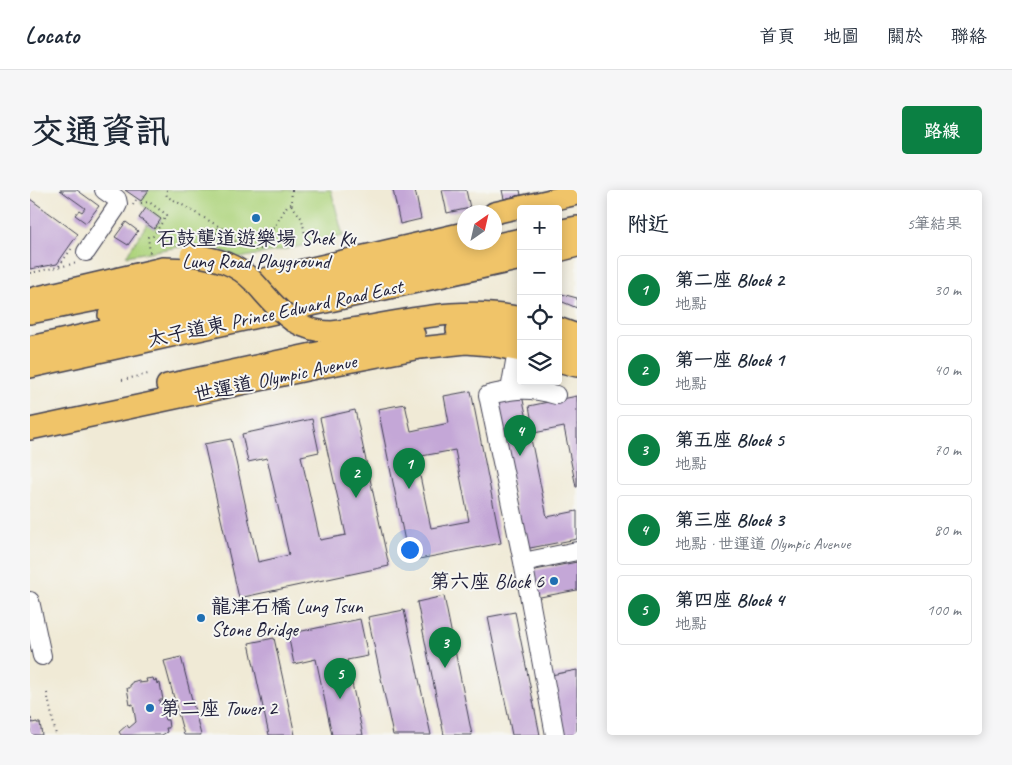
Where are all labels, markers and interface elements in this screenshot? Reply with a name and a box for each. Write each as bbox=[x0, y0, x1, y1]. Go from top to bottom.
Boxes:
text: Locato bbox=[25, 20, 79, 50]
text: 首頁 bbox=[759, 25, 795, 47]
text: 地圖 bbox=[823, 25, 859, 47]
text: 關於 bbox=[887, 25, 923, 47]
text: 聯絡 bbox=[951, 25, 987, 47]
button: 路線 bbox=[902, 106, 982, 154]
text: 交通資訊 bbox=[30, 109, 170, 154]
north arrow bbox=[457, 205, 502, 250]
map controls bbox=[517, 205, 562, 385]
button: + bbox=[517, 205, 562, 250]
text: 附近 bbox=[627, 211, 669, 237]
marker: 石鼓壟道遊樂場 Shek Ku Lung Road Playground bbox=[250, 212, 262, 224]
text: 5筆結果 bbox=[907, 214, 962, 234]
place label: 石鼓壟道遊樂場 Shek Ku Lung Road Playground bbox=[156, 226, 357, 274]
button: − bbox=[517, 250, 562, 295]
text: 第二座 Block 2 bbox=[675, 268, 784, 292]
street label: 太子道東 Prince Edward Road East bbox=[145, 273, 407, 352]
text: 1 bbox=[640, 280, 648, 300]
text: 30 m bbox=[934, 280, 961, 300]
text: 地點 bbox=[675, 294, 707, 314]
button: locate bbox=[517, 295, 562, 340]
button: layers bbox=[517, 340, 562, 385]
street label: 世運道 Olympic Avenue bbox=[191, 348, 360, 407]
text: 第一座 Block 1 bbox=[675, 348, 784, 372]
text: 2 bbox=[640, 360, 648, 380]
text: 40 m bbox=[934, 360, 961, 380]
text: 地點 bbox=[675, 374, 707, 394]
pin: 4 bbox=[504, 415, 536, 456]
text: 第五座 Block 5 bbox=[675, 428, 784, 452]
text: 3 bbox=[640, 440, 648, 460]
text: 70 m bbox=[934, 440, 961, 460]
pin: 1 bbox=[393, 448, 425, 489]
text: 地點 bbox=[675, 454, 707, 474]
pin: 2 bbox=[340, 457, 372, 498]
text: 第三座 Block 3 bbox=[675, 508, 784, 532]
text: 4 bbox=[640, 520, 648, 540]
text: 80 m bbox=[934, 520, 961, 540]
text: 地點 · 世運道 Olympic Avenue bbox=[675, 534, 850, 554]
your location bbox=[397, 537, 423, 563]
place label: 第六座 Block 6 bbox=[430, 569, 545, 594]
marker: 第六座 Block 6 bbox=[548, 575, 560, 587]
text: 第四座 Block 4 bbox=[675, 588, 784, 612]
place label: 龍津石橋 Lung Tsun Stone Bridge bbox=[211, 594, 364, 642]
text: 5 bbox=[641, 600, 647, 620]
text: 100 m bbox=[927, 600, 961, 620]
marker: 龍津石橋 Lung Tsun Stone Bridge bbox=[195, 612, 207, 624]
text: 地點 bbox=[675, 614, 707, 634]
pin: 3 bbox=[429, 627, 461, 668]
pin: 5 bbox=[324, 658, 356, 699]
place label: 第二座 Tower 2 bbox=[160, 696, 279, 721]
marker: 第二座 Tower 2 bbox=[144, 702, 156, 714]

